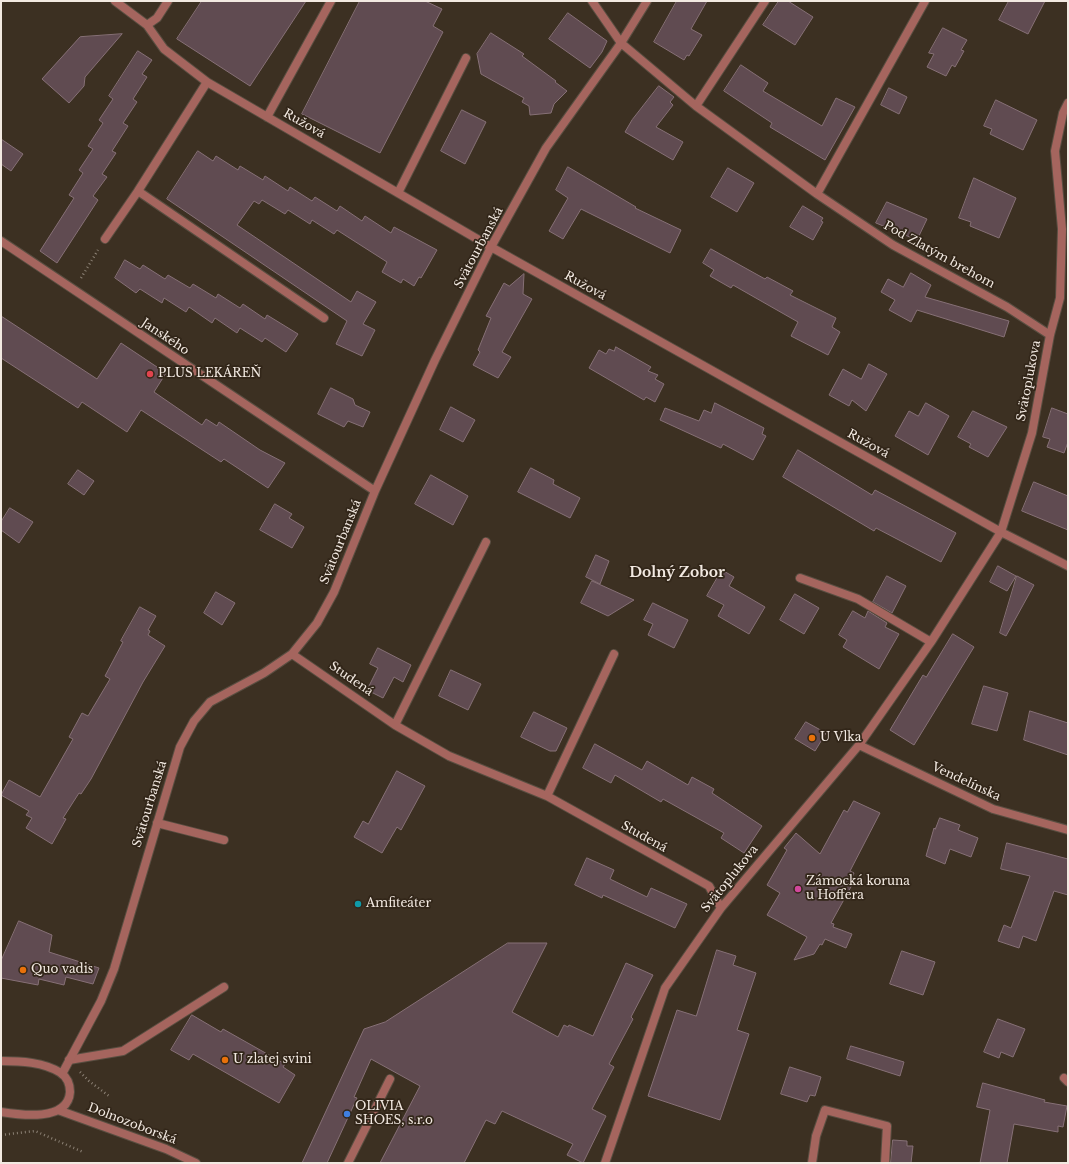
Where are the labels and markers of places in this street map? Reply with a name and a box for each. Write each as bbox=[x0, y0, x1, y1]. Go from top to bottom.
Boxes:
place label: PLUS LEKÁREŇ bbox=[158, 367, 261, 381]
marker: PLUS LEKÁREŇ bbox=[145, 369, 155, 379]
place label: U Vlka bbox=[820, 731, 861, 745]
marker: U Vlka bbox=[807, 733, 817, 743]
place label: Zámocká koruna u Hoffera bbox=[806, 875, 910, 903]
marker: Zámocká koruna u Hoffera bbox=[793, 884, 803, 894]
place label: Amfiteáter bbox=[366, 897, 431, 911]
marker: Amfiteáter bbox=[353, 899, 363, 909]
place label: Quo vadis bbox=[31, 963, 93, 977]
marker: Quo vadis bbox=[18, 965, 28, 975]
place label: U zlatej svini bbox=[233, 1053, 312, 1067]
marker: U zlatej svini bbox=[220, 1055, 230, 1065]
place label: OLIVIA SHOES, s.r.o bbox=[355, 1100, 433, 1128]
marker: OLIVIA SHOES, s.r.o bbox=[342, 1109, 352, 1119]

